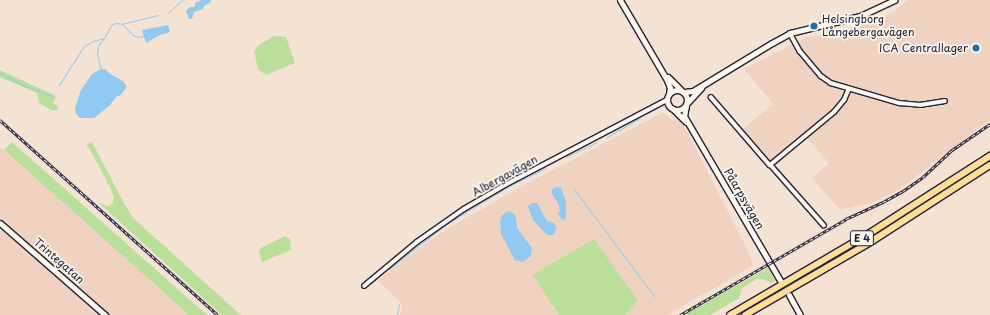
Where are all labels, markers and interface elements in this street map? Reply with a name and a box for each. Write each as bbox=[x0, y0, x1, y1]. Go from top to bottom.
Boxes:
place label: Helsingborg Långebergavägen bbox=[822, 13, 915, 39]
marker: Helsingborg Långebergavägen bbox=[809, 21, 819, 31]
place label: ICA Centrallager bbox=[877, 41, 968, 55]
marker: ICA Centrallager bbox=[971, 43, 981, 53]
street label: Albergavägen bbox=[470, 153, 540, 199]
street label: Påarpsvägen bbox=[721, 166, 767, 232]
road number: E 4 bbox=[849, 230, 875, 246]
street label: Trintegatan bbox=[31, 236, 87, 286]

